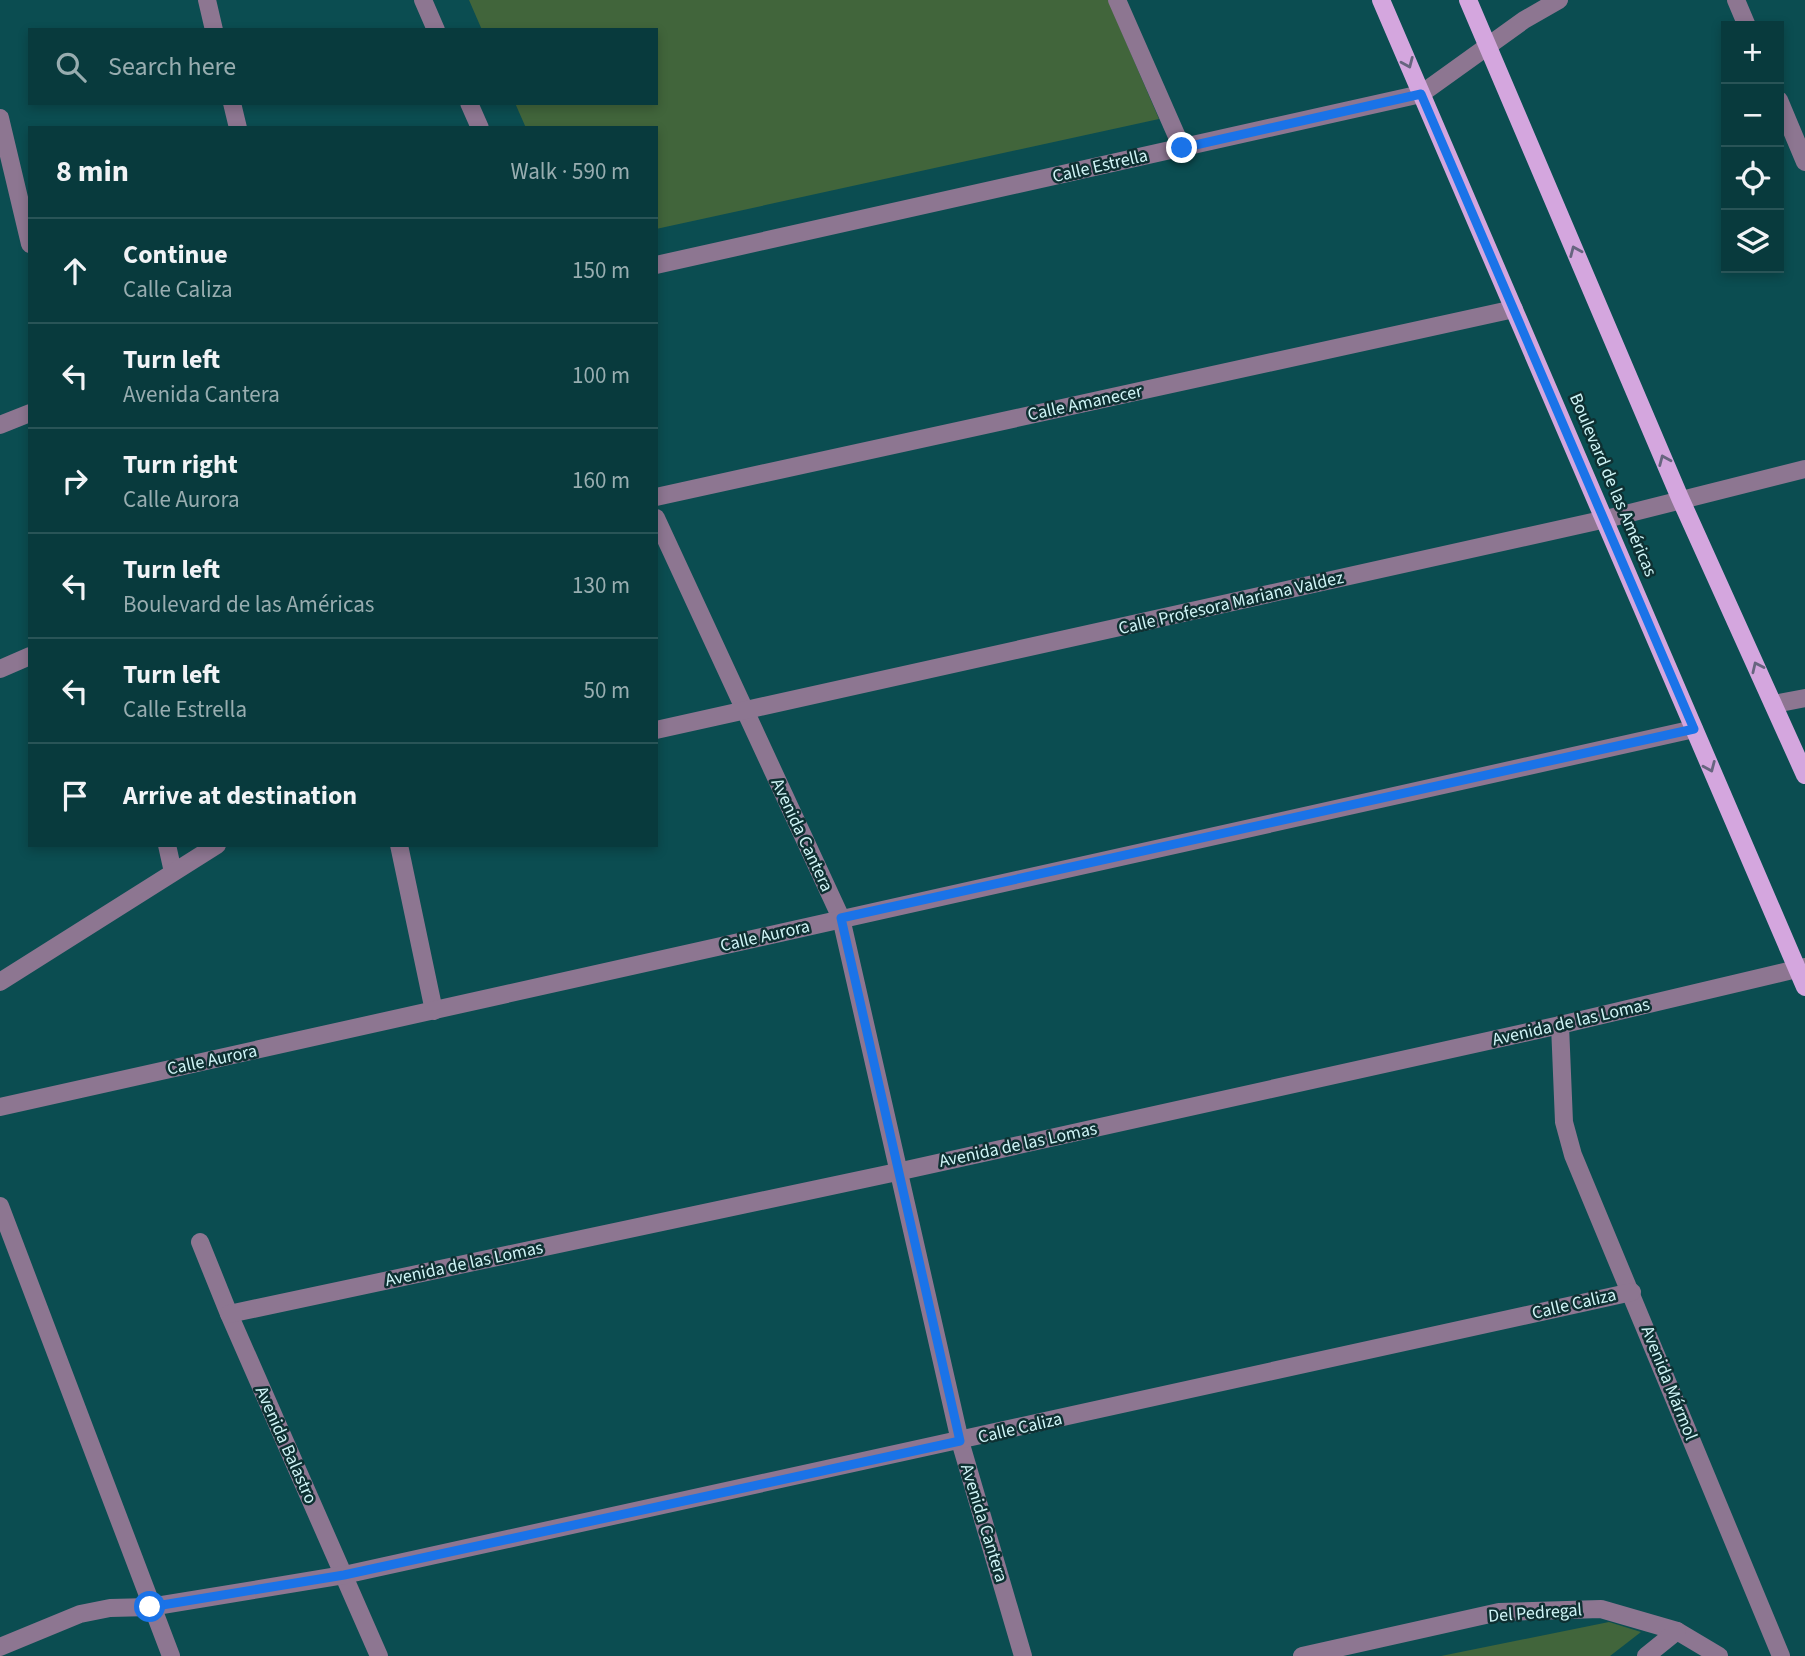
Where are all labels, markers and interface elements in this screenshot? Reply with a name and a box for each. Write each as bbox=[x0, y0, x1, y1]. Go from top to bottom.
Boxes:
map controls bbox=[1721, 21, 1784, 273]
button: + bbox=[1721, 21, 1784, 84]
search box bbox=[28, 28, 658, 105]
icon: search bbox=[52, 48, 90, 86]
text: Search here bbox=[108, 48, 236, 85]
one-way arrow bbox=[1399, 56, 1413, 68]
button: − bbox=[1721, 84, 1784, 147]
route end bbox=[1166, 132, 1197, 163]
street label: Calle Estrella bbox=[1050, 143, 1150, 189]
button: locate bbox=[1721, 147, 1784, 210]
text: 8 min bbox=[56, 150, 129, 193]
text: Walk · 590 m bbox=[511, 155, 630, 188]
button: layers bbox=[1721, 210, 1784, 273]
text: Continue bbox=[123, 236, 228, 273]
one-way arrow bbox=[1569, 245, 1583, 258]
icon: ahead bbox=[56, 252, 94, 290]
text: 150 m bbox=[572, 254, 630, 287]
text: Calle Caliza bbox=[123, 273, 233, 306]
text: Turn left bbox=[123, 341, 220, 378]
icon: left bbox=[56, 357, 94, 395]
text: 100 m bbox=[572, 359, 630, 392]
text: Avenida Cantera bbox=[123, 378, 280, 411]
street label: Calle Amanecer bbox=[1025, 378, 1145, 427]
street label: Boulevard de las Américas bbox=[1563, 390, 1663, 580]
text: Turn right bbox=[123, 446, 238, 483]
one-way arrow bbox=[1658, 455, 1672, 467]
icon: right bbox=[56, 462, 94, 500]
text: 160 m bbox=[572, 464, 630, 497]
text: Calle Aurora bbox=[123, 483, 240, 516]
text: Turn left bbox=[123, 551, 220, 588]
street label: Calle Profesora Mariana Valdez bbox=[1116, 565, 1346, 641]
icon: left bbox=[56, 567, 94, 605]
text: 130 m bbox=[572, 569, 630, 602]
text: Boulevard de las Américas bbox=[123, 588, 374, 621]
text: Turn left bbox=[123, 656, 220, 693]
one-way arrow bbox=[1752, 662, 1766, 675]
icon: left bbox=[56, 672, 94, 710]
text: 50 m bbox=[583, 674, 630, 707]
text: Calle Estrella bbox=[123, 693, 247, 726]
one-way arrow bbox=[1702, 760, 1716, 772]
street label: Avenida Cantera bbox=[765, 774, 839, 896]
icon: arrive bbox=[56, 777, 94, 815]
text: Arrive at destination bbox=[123, 777, 357, 814]
street label: Calle Aurora bbox=[718, 914, 812, 958]
street label: Avenida de las Lomas bbox=[1490, 992, 1652, 1052]
street label: Calle Aurora bbox=[165, 1038, 259, 1082]
street label: Avenida de las Lomas bbox=[937, 1116, 1099, 1174]
street label: Avenida de las Lomas bbox=[383, 1235, 545, 1293]
street label: Calle Caliza bbox=[1529, 1282, 1619, 1326]
street label: Avenida Mármol bbox=[1635, 1322, 1703, 1444]
street label: Avenida Balastro bbox=[249, 1382, 323, 1508]
street label: Calle Caliza bbox=[975, 1406, 1065, 1450]
street label: Avenida Cantera bbox=[954, 1461, 1014, 1585]
route start bbox=[134, 1591, 165, 1622]
street label: Del Pedregal bbox=[1487, 1597, 1583, 1629]

